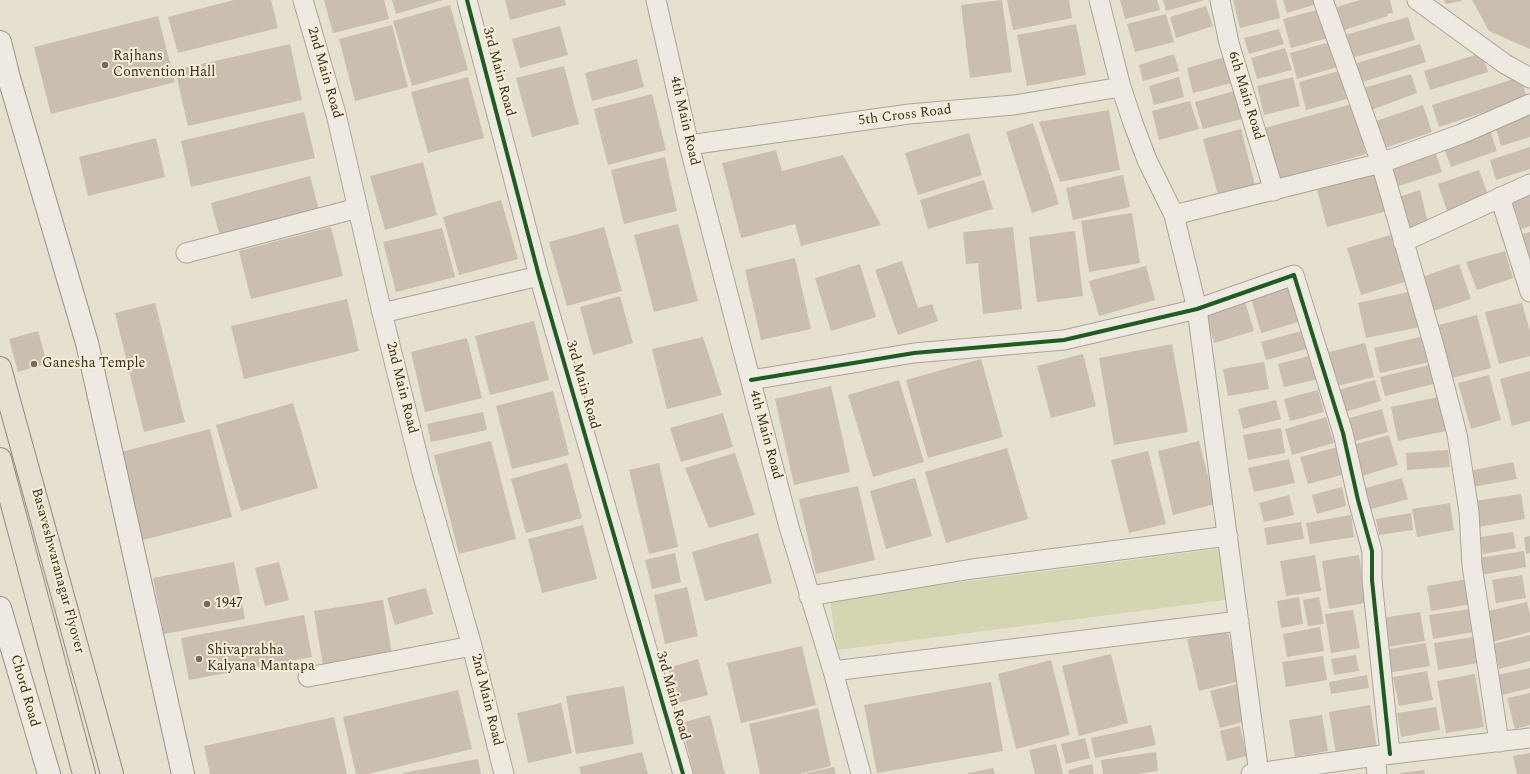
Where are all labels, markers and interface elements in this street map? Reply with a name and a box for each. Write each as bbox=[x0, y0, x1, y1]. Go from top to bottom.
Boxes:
street label: 2nd Main Road bbox=[303, 25, 345, 121]
street label: 3rd Main Road bbox=[478, 26, 518, 118]
place label: Rajhans Convention Hall bbox=[113, 49, 215, 82]
street label: 6th Main Road bbox=[1224, 50, 1266, 142]
marker: Rajhans Convention Hall bbox=[100, 60, 110, 70]
street label: 4th Main Road bbox=[666, 75, 702, 167]
street label: 5th Cross Road bbox=[857, 102, 953, 130]
street label: 3rd Main Road bbox=[561, 339, 603, 431]
street label: 2nd Main Road bbox=[381, 340, 421, 436]
place label: Ganesha Temple bbox=[42, 356, 145, 372]
marker: Ganesha Temple bbox=[29, 359, 39, 369]
street label: 4th Main Road bbox=[745, 389, 785, 481]
street label: Basaveshwaranagar Flyover bbox=[27, 486, 87, 656]
place label: 1947 bbox=[215, 596, 243, 612]
marker: 1947 bbox=[202, 599, 212, 609]
place label: Shivaprabha Kalyana Mantapa bbox=[207, 643, 315, 676]
street label: 3rd Main Road bbox=[651, 650, 693, 742]
street label: 2nd Main Road bbox=[466, 652, 506, 748]
street label: Chord Road bbox=[6, 653, 42, 729]
marker: Shivaprabha Kalyana Mantapa bbox=[194, 654, 204, 664]

